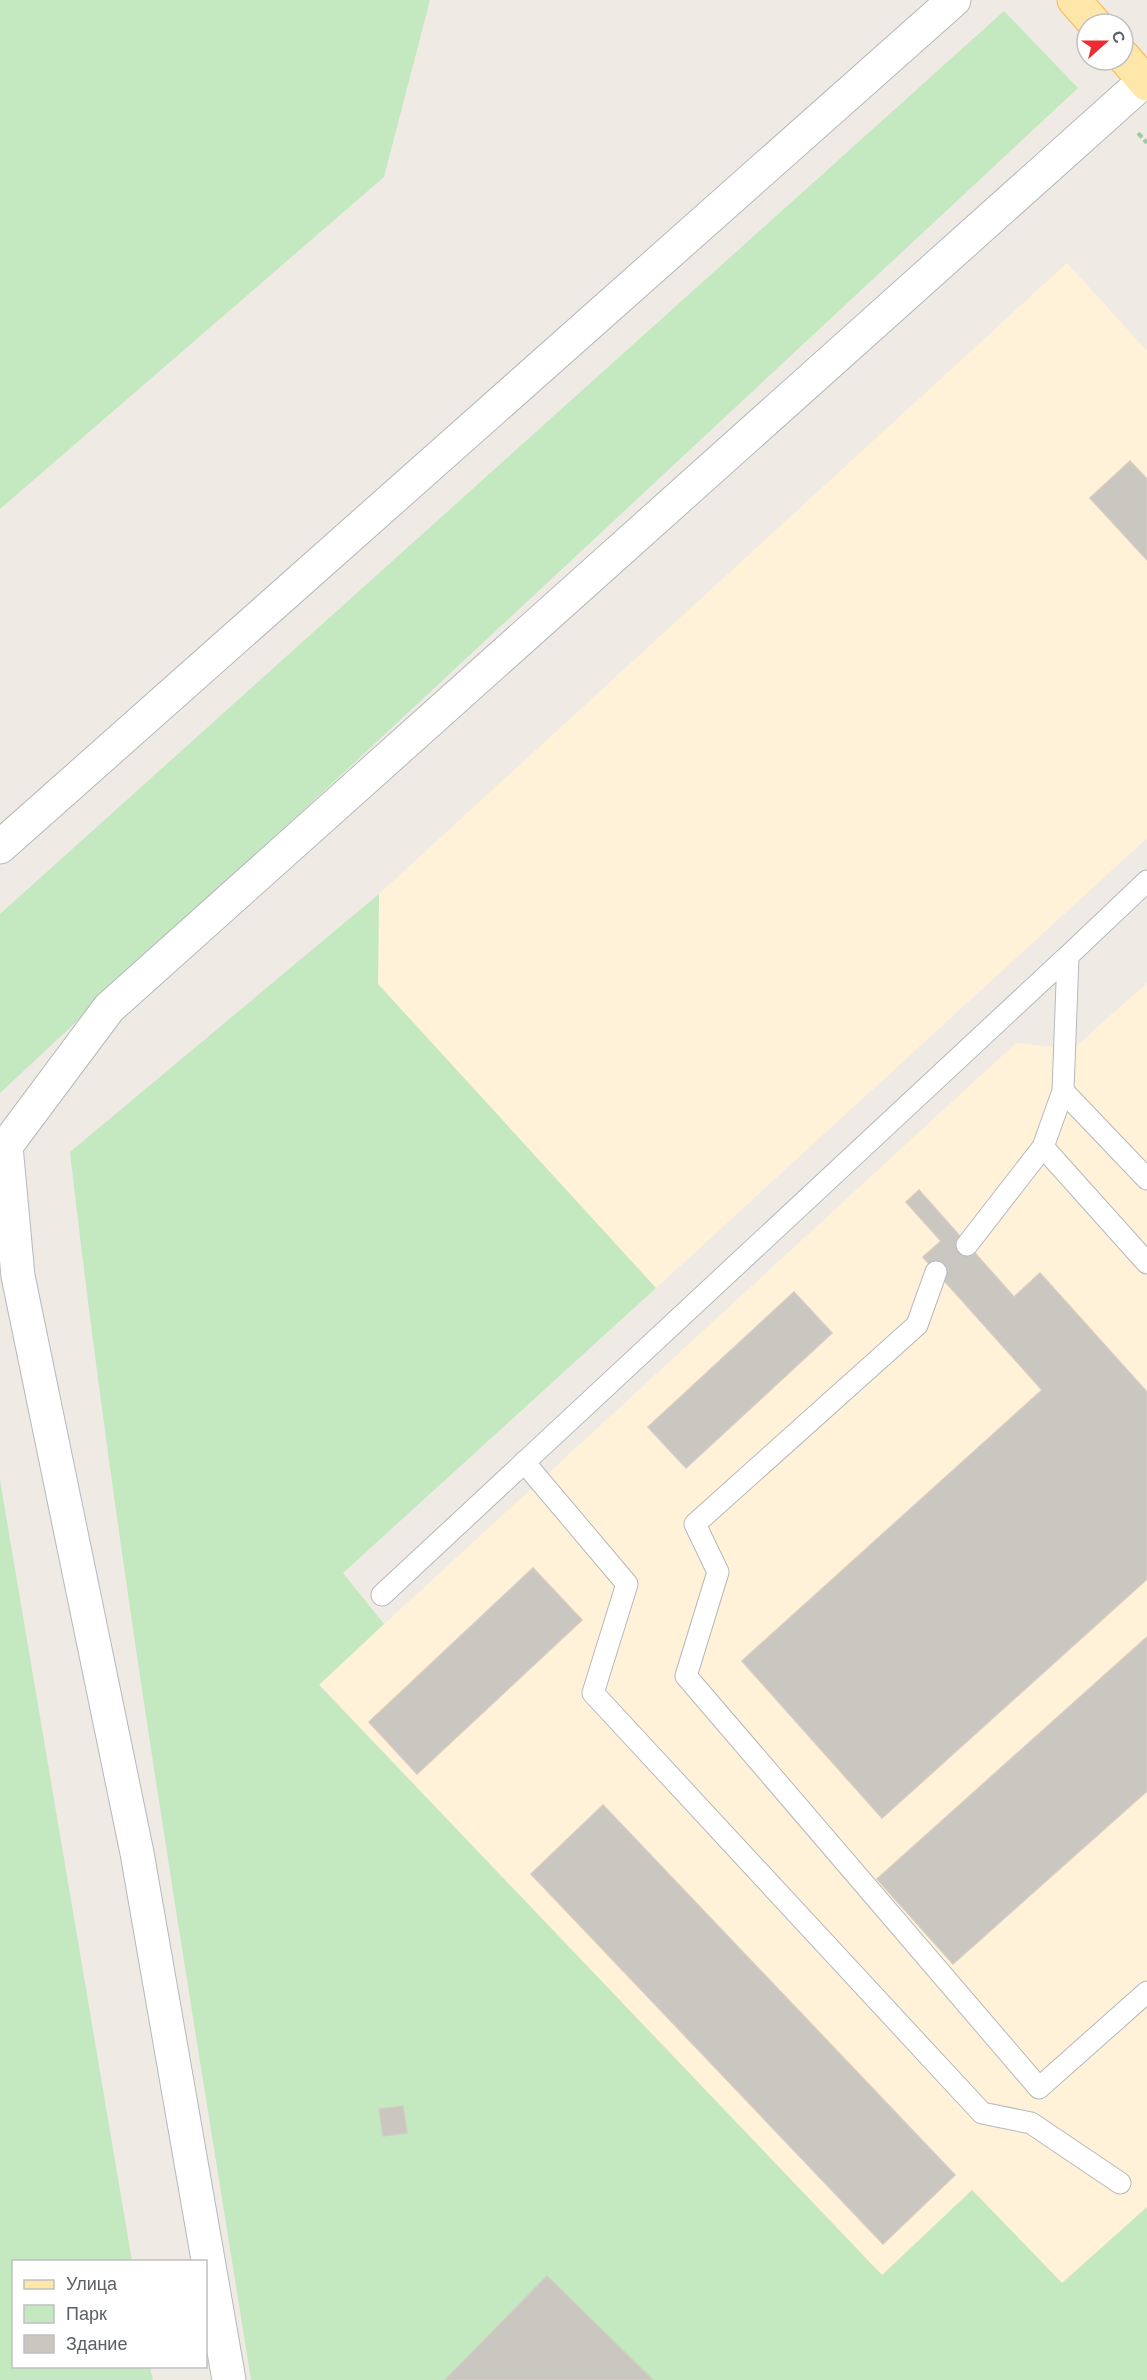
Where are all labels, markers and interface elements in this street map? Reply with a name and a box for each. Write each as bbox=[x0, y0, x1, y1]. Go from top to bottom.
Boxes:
north arrow bbox=[1075, 12, 1135, 72]
text: С bbox=[1108, 28, 1130, 46]
legend bbox=[12, 2260, 207, 2368]
text: Улица bbox=[66, 2273, 118, 2294]
text: Парк bbox=[66, 2303, 107, 2324]
text: Здание bbox=[66, 2333, 127, 2354]

